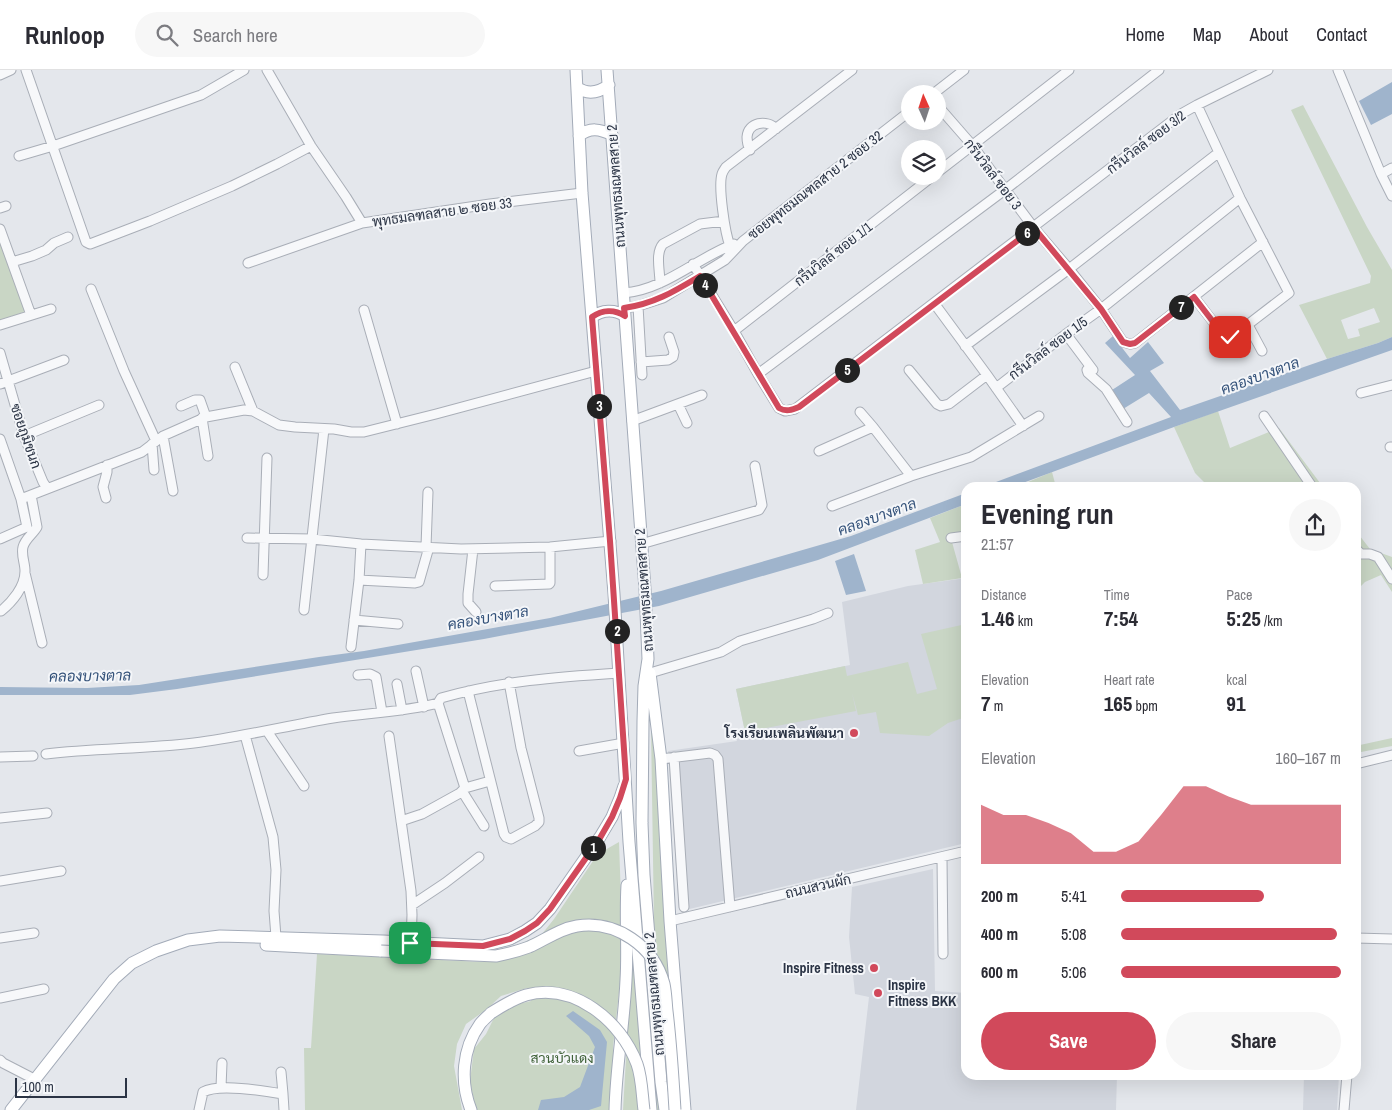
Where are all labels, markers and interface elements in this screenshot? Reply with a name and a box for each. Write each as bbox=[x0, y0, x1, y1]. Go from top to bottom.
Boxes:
search box bbox=[135, 12, 485, 57]
text: Runloop bbox=[25, 19, 105, 51]
icon: search bbox=[153, 21, 181, 49]
text: Search here bbox=[193, 22, 278, 48]
text: Home bbox=[1125, 22, 1165, 47]
text: Map bbox=[1193, 22, 1222, 47]
text: About bbox=[1250, 22, 1288, 47]
text: Contact bbox=[1316, 22, 1367, 47]
north arrow bbox=[901, 85, 946, 130]
map controls bbox=[901, 85, 946, 185]
street label: กรีนวิลล์ ซอย 3/2 bbox=[1103, 106, 1189, 178]
street label: ถนนพุทธมณฑลสาย 2 bbox=[603, 124, 630, 248]
street label: ซอยพุทธมณฑลสาย 2 ซอย 32 bbox=[744, 127, 887, 244]
street label: กรีนวิลล์ ซอย 3 bbox=[960, 135, 1026, 213]
button: layers bbox=[901, 140, 946, 185]
street label: พุทธมลฑลสาย ๒ ซอย 33 bbox=[371, 193, 513, 232]
street label: กรีนวิลล์ ซอย 1/1 bbox=[790, 217, 876, 290]
pin: 6 bbox=[1014, 220, 1040, 246]
text: 6 bbox=[1024, 224, 1031, 242]
pin: 4 bbox=[692, 272, 718, 298]
text: 4 bbox=[702, 276, 709, 294]
pin: 7 bbox=[1168, 294, 1194, 320]
text: 7 bbox=[1178, 298, 1185, 316]
street label: กรีนวิลล์ ซอย 1/5 bbox=[1005, 312, 1091, 384]
pin bbox=[1209, 316, 1251, 358]
icon: check bbox=[1216, 323, 1244, 351]
water label: คลองบางตาล bbox=[1218, 352, 1302, 399]
pin: 5 bbox=[834, 358, 860, 382]
text: 5 bbox=[844, 361, 851, 379]
pin: 3 bbox=[586, 394, 612, 418]
text: 3 bbox=[596, 397, 603, 415]
street label: ซอยภูมิชนก bbox=[6, 401, 46, 471]
water label: คลองบางตาล bbox=[835, 493, 919, 540]
text: Evening run bbox=[981, 495, 1114, 533]
button: share bbox=[1289, 499, 1341, 551]
street label: ถนนพุทธมณฑลสาย 2 bbox=[631, 528, 658, 652]
text: 21:57 bbox=[981, 533, 1014, 555]
text: Distance bbox=[981, 586, 1026, 604]
text: Time bbox=[1104, 586, 1130, 604]
text: Pace bbox=[1226, 586, 1253, 604]
water label: คลองบางตาล bbox=[446, 600, 531, 635]
text: 1.46 bbox=[981, 604, 1015, 633]
text: 7:54 bbox=[1104, 604, 1138, 633]
text: 5:25 bbox=[1226, 604, 1261, 633]
text: km bbox=[1015, 612, 1033, 630]
text: /km bbox=[1261, 612, 1282, 630]
pin: 2 bbox=[604, 618, 630, 644]
text: 2 bbox=[614, 622, 621, 640]
water label: คลองบางตาล bbox=[49, 664, 132, 687]
text: Elevation bbox=[981, 671, 1029, 689]
text: Heart rate bbox=[1104, 671, 1155, 689]
text: kcal bbox=[1226, 671, 1247, 689]
text: 7 bbox=[981, 689, 991, 718]
text: 165 bbox=[1104, 689, 1132, 718]
text: 91 bbox=[1226, 689, 1245, 718]
text: m bbox=[991, 697, 1003, 715]
text: bpm bbox=[1132, 697, 1158, 715]
place label: โรงเรียนเพลินพัฒนา bbox=[723, 724, 844, 742]
marker: โรงเรียนเพลินพัฒนา bbox=[848, 727, 860, 739]
text: Elevation bbox=[981, 747, 1036, 769]
text: 160–167 m bbox=[1275, 747, 1341, 769]
pin: 1 bbox=[580, 836, 606, 860]
text: 1 bbox=[590, 839, 597, 857]
street label: ถนนสวนผัก bbox=[783, 870, 853, 902]
text: 200 m bbox=[981, 885, 1018, 907]
text: 5:41 bbox=[1061, 885, 1087, 907]
pin bbox=[389, 922, 431, 964]
text: 400 m bbox=[981, 923, 1018, 945]
text: 5:08 bbox=[1061, 923, 1087, 945]
icon: arrive bbox=[396, 929, 424, 957]
street label: ถนนพุทธมณฑลสาย 2 bbox=[640, 932, 669, 1056]
place label: Inspire Fitness bbox=[783, 959, 864, 977]
text: 600 m bbox=[981, 961, 1018, 983]
text: 5:06 bbox=[1061, 961, 1087, 983]
marker: Inspire Fitness bbox=[868, 962, 880, 974]
place label: Inspire Fitness BKK bbox=[888, 976, 957, 1010]
marker: Inspire Fitness BKK bbox=[872, 987, 884, 999]
button: Save bbox=[981, 1012, 1156, 1070]
button: Share bbox=[1166, 1012, 1341, 1070]
park label: สวนบัวแดง bbox=[530, 1049, 594, 1067]
scale bar bbox=[15, 1075, 128, 1098]
text: 100 m bbox=[22, 1078, 54, 1096]

